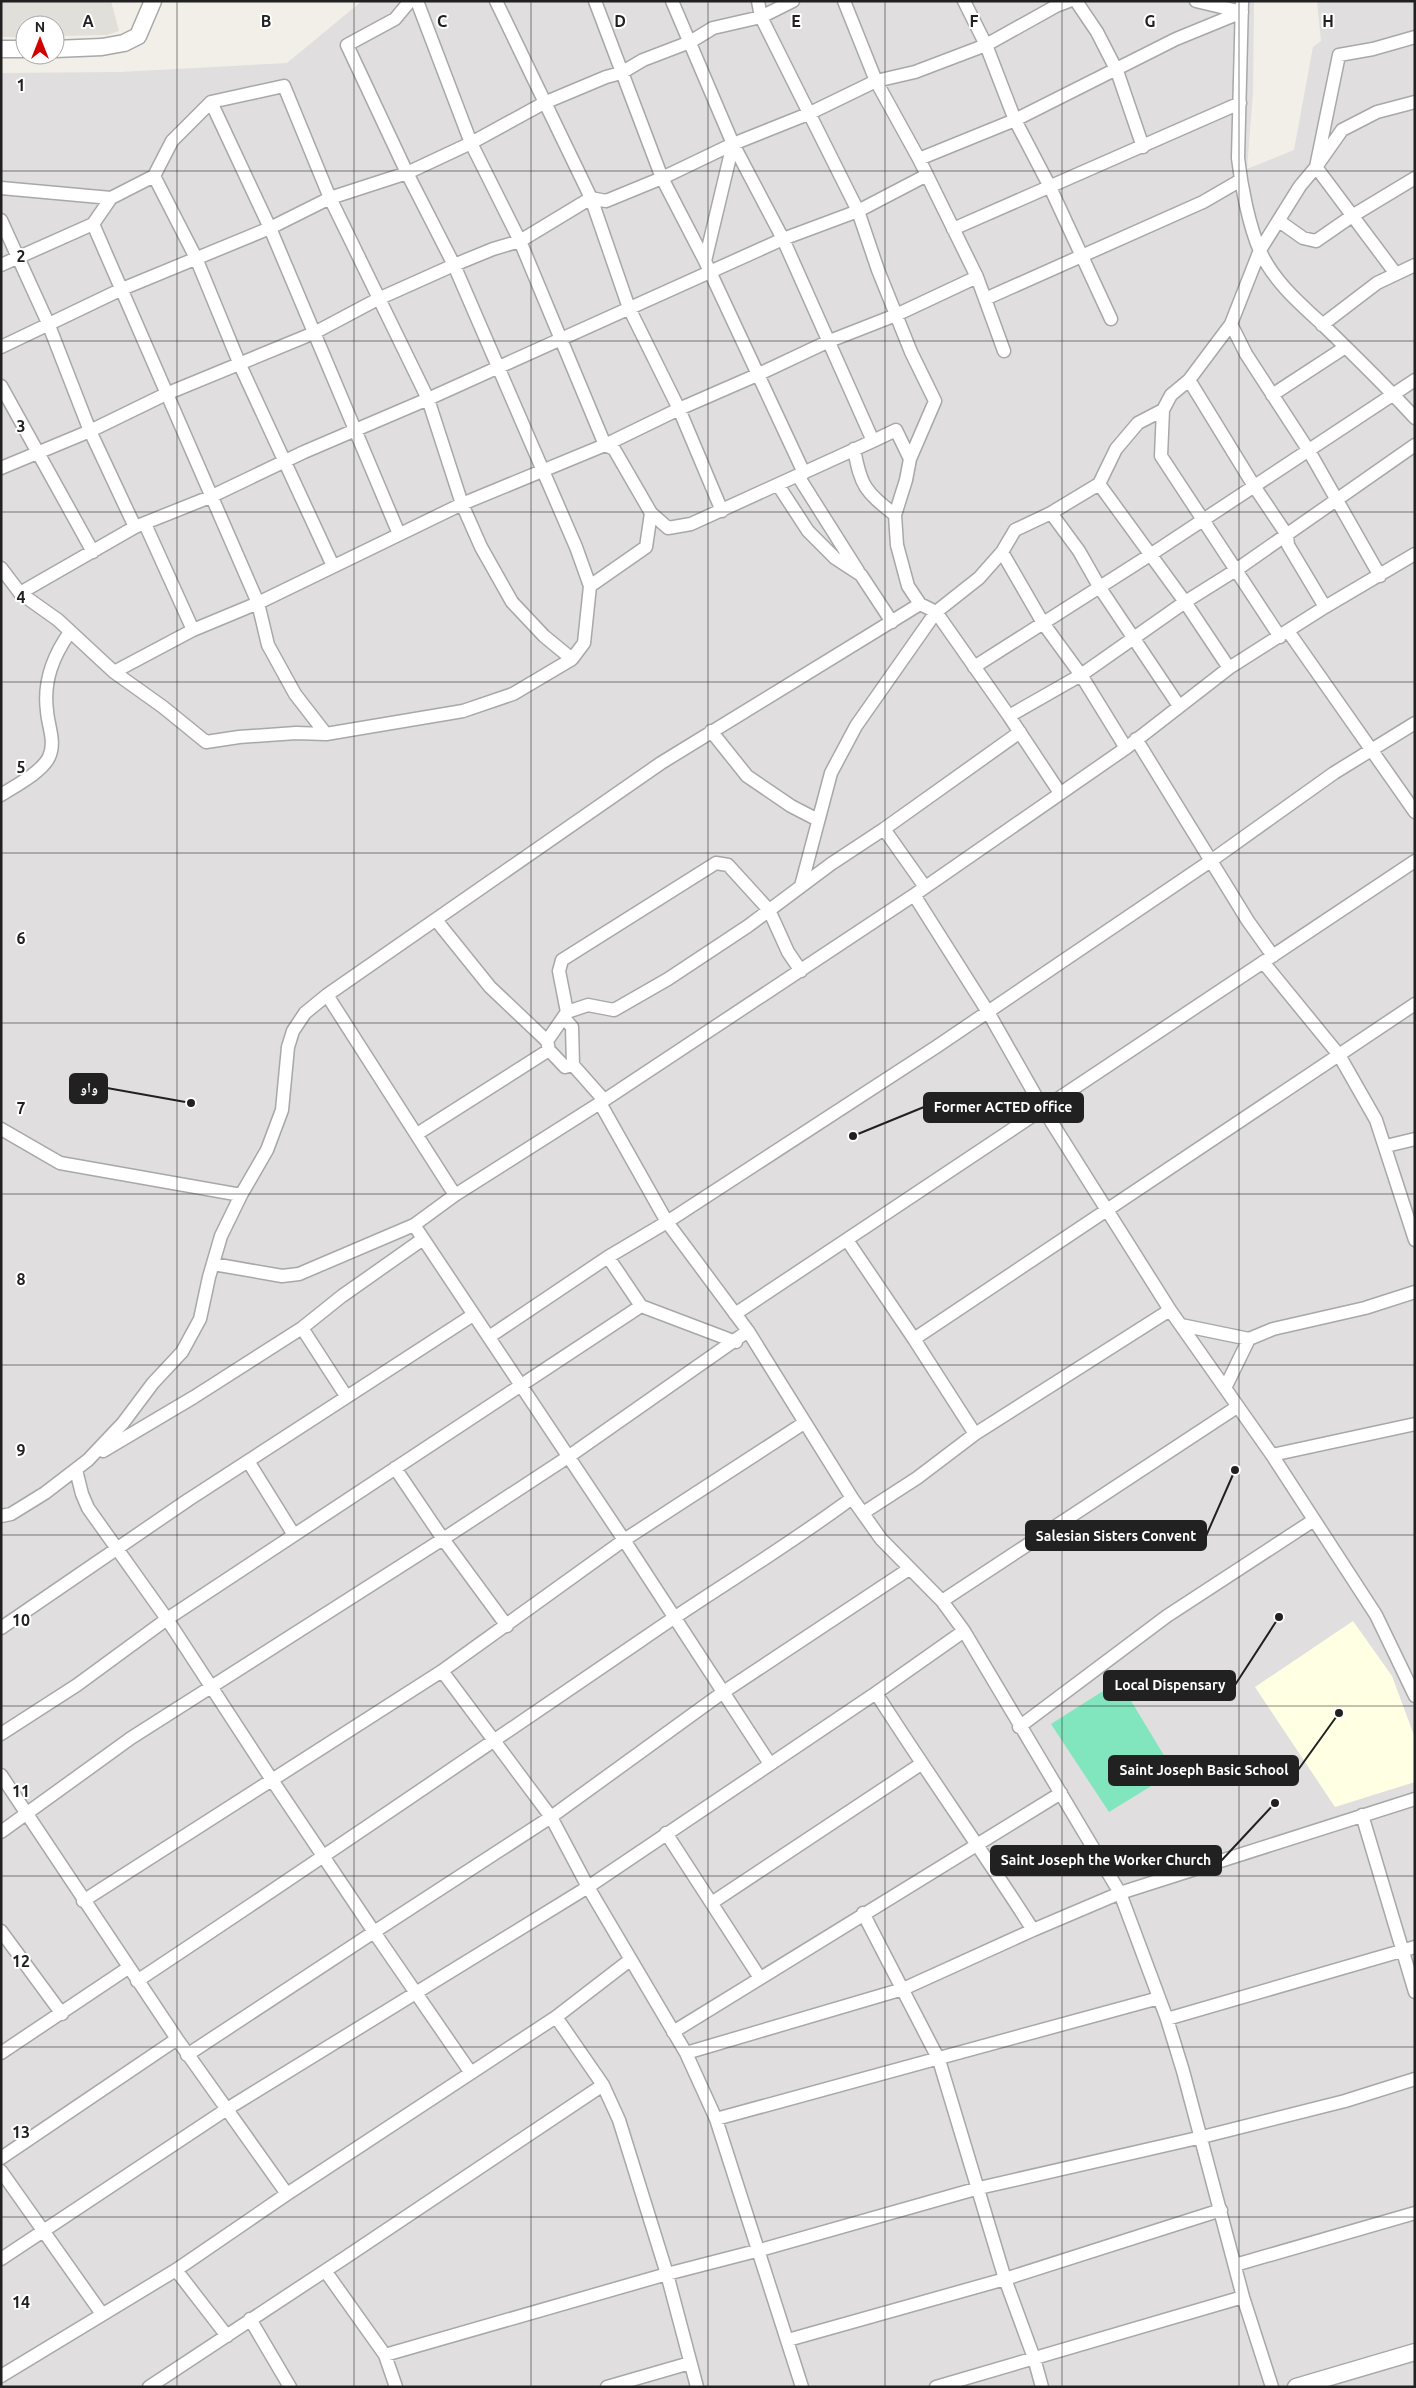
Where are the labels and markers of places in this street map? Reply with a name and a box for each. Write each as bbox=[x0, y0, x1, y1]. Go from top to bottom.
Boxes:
callout: واو bbox=[70, 1074, 107, 1103]
callout: Former ACTED office bbox=[924, 1093, 1083, 1122]
callout: Salesian Sisters Convent bbox=[1026, 1521, 1206, 1550]
callout: Local Dispensary bbox=[1104, 1671, 1235, 1700]
callout: Saint Joseph Basic School bbox=[1109, 1756, 1298, 1785]
callout: Saint Joseph the Worker Church bbox=[991, 1846, 1221, 1875]

